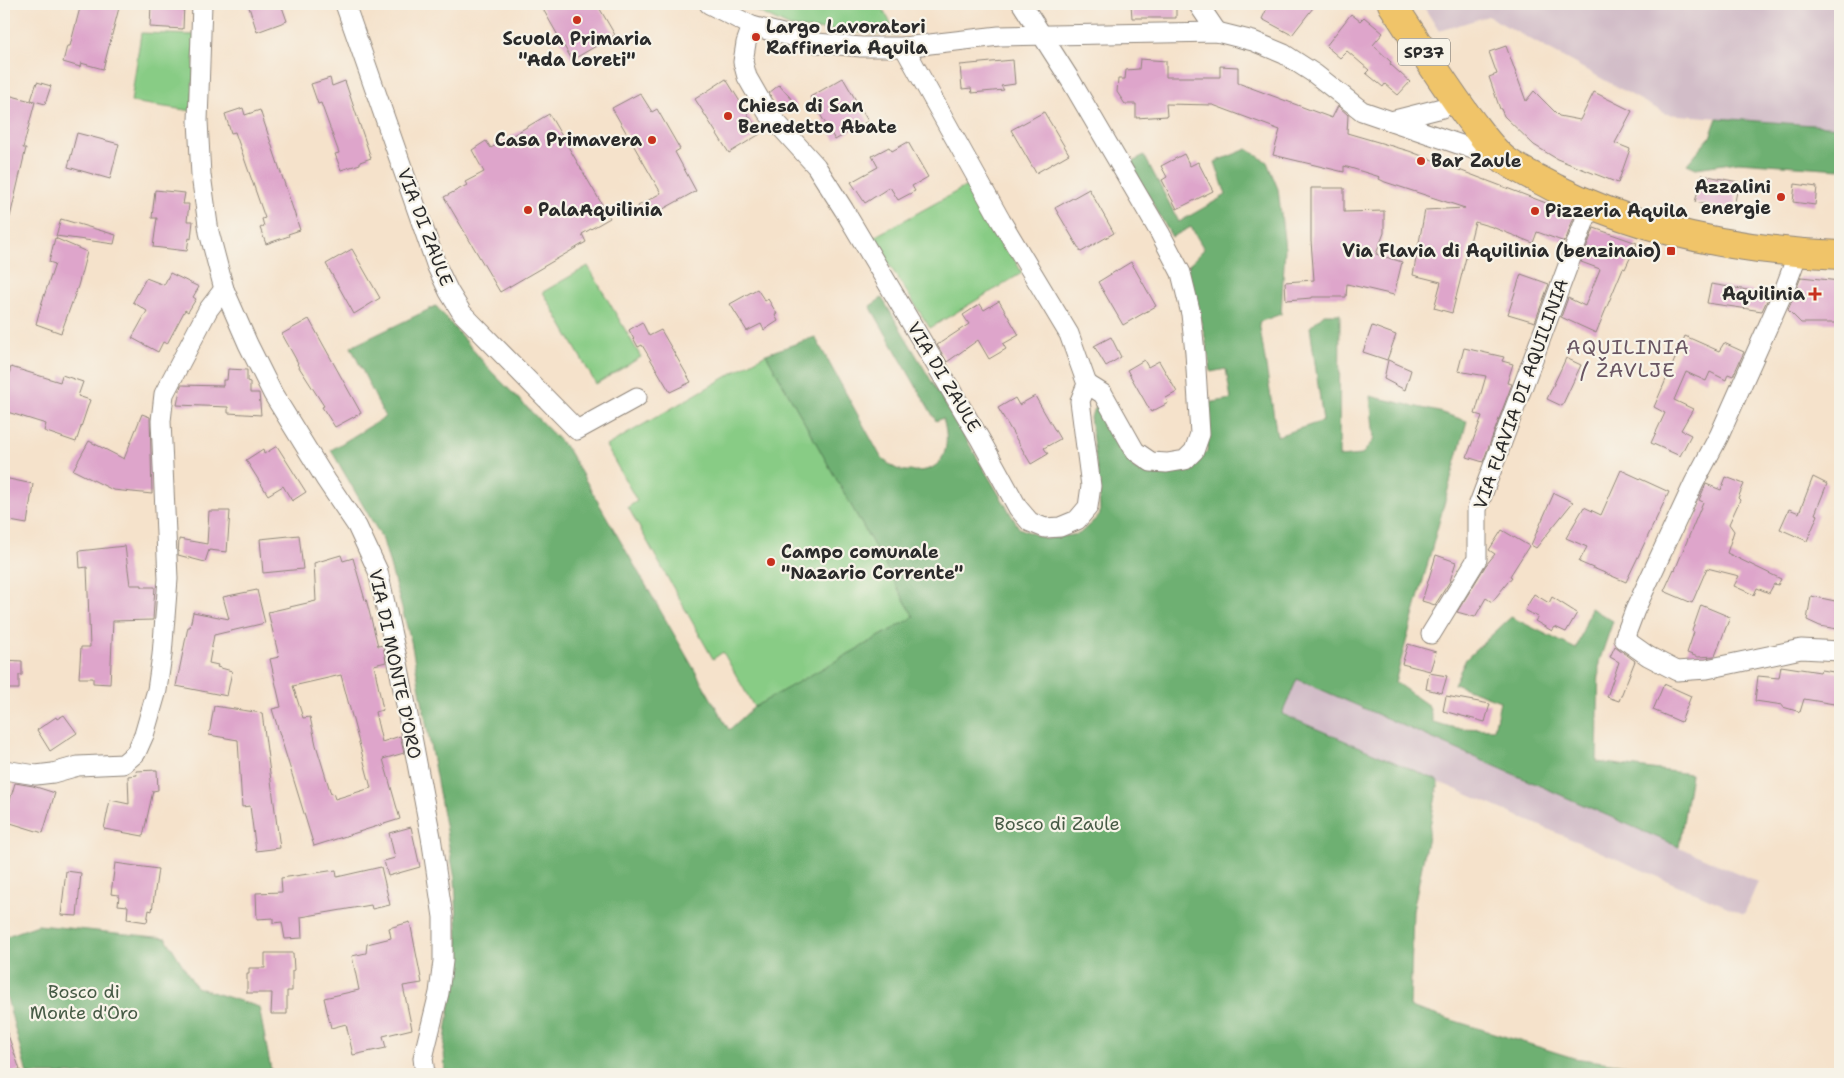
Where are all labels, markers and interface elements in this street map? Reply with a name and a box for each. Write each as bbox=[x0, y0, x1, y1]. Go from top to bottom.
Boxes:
marker: Scuola Primaria "Ada Loreti" bbox=[571, 14, 583, 26]
place label: Largo Lavoratori Raffineria Aquila bbox=[766, 15, 929, 60]
place label: Scuola Primaria "Ada Loreti" bbox=[503, 27, 652, 72]
marker: Largo Lavoratori Raffineria Aquila bbox=[750, 31, 762, 43]
road number: SP37 bbox=[1398, 38, 1450, 66]
place label: Chiesa di San Benedetto Abate bbox=[738, 94, 897, 139]
marker: Chiesa di San Benedetto Abate bbox=[722, 110, 734, 122]
place label: Casa Primavera bbox=[495, 128, 643, 152]
marker: Casa Primavera bbox=[646, 134, 658, 146]
place label: Bar Zaule bbox=[1431, 149, 1522, 173]
marker: Bar Zaule bbox=[1415, 155, 1427, 167]
street label: VIA DI ZAULE bbox=[392, 165, 458, 289]
place label: Azzalini energie bbox=[1694, 175, 1771, 220]
marker: Azzalini energie bbox=[1775, 191, 1787, 203]
place label: PalaAquilinia bbox=[538, 198, 663, 222]
place label: Pizzeria Aquila bbox=[1545, 199, 1688, 223]
marker: PalaAquilinia bbox=[522, 204, 534, 216]
marker: Pizzeria Aquila bbox=[1529, 205, 1541, 217]
place label: Via Flavia di Aquilinia (benzinaio) bbox=[1342, 239, 1661, 263]
marker: Via Flavia di Aquilinia (benzinaio) bbox=[1665, 245, 1677, 257]
street label: VIA FLAVIA DI AQUILINIA bbox=[1468, 276, 1574, 512]
place label: Aquilinia bbox=[1722, 282, 1806, 306]
marker: Aquilinia bbox=[1809, 288, 1821, 300]
street label: VIA DI ZAULE bbox=[902, 318, 986, 436]
district label: AQUILINIA / ŽAVLJE bbox=[1566, 334, 1690, 383]
place label: Campo comunale "Nazario Corrente" bbox=[781, 540, 963, 585]
marker: Campo comunale "Nazario Corrente" bbox=[765, 556, 777, 568]
street label: VIA DI MONTE D'ORO bbox=[363, 567, 427, 761]
park label: Bosco di Zaule bbox=[994, 812, 1120, 836]
park label: Bosco di Monte d'Oro bbox=[30, 980, 138, 1025]

